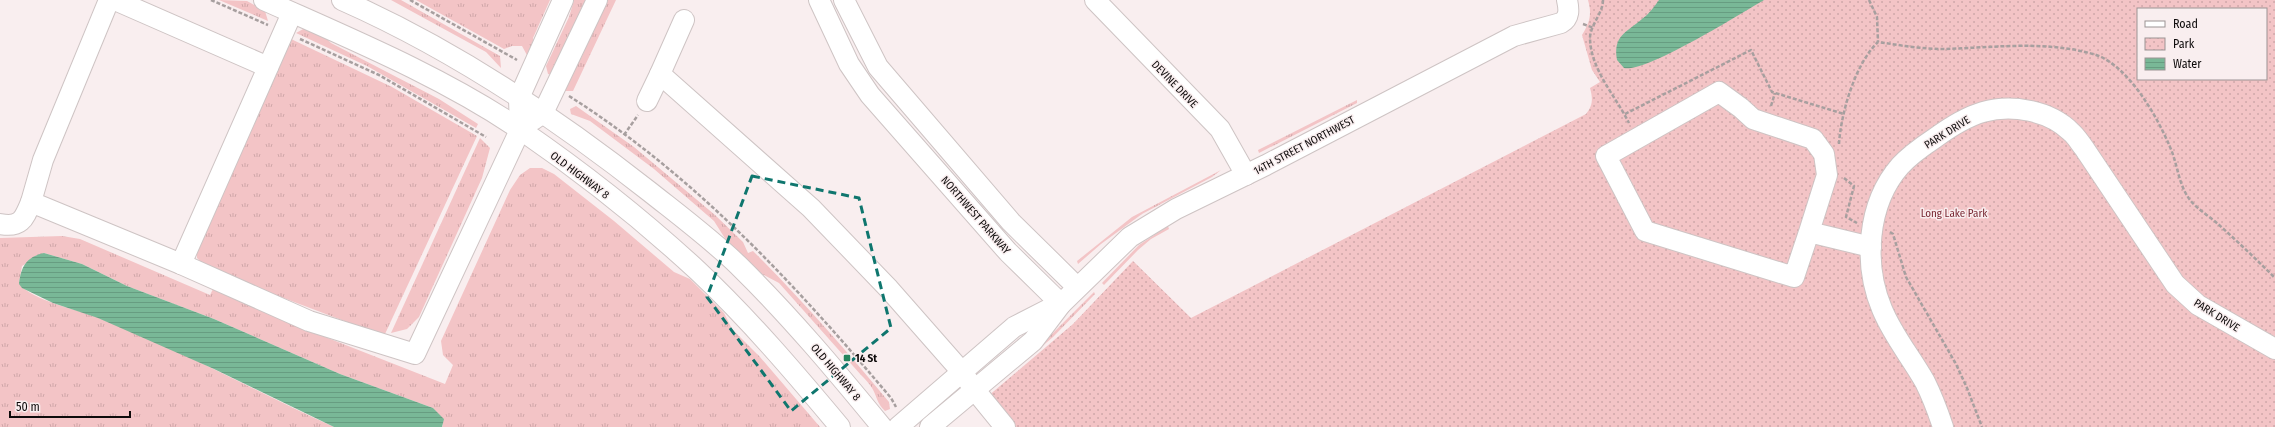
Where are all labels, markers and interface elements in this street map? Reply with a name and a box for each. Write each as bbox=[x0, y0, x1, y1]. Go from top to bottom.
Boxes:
legend bbox=[2137, 8, 2267, 80]
text: Road bbox=[2173, 17, 2198, 31]
text: Park bbox=[2173, 37, 2195, 51]
text: Water bbox=[2173, 57, 2202, 71]
street label: DEVINE DRIVE bbox=[1149, 58, 1200, 111]
street label: 14TH STREET NORTHWEST bbox=[1252, 113, 1358, 178]
street label: PARK DRIVE bbox=[1922, 113, 1972, 152]
street label: OLD HIGHWAY 8 bbox=[548, 149, 612, 202]
street label: NORTHWEST PARKWAY bbox=[938, 174, 1013, 257]
park label: Long Lake Park bbox=[1921, 207, 1988, 220]
street label: PARK DRIVE bbox=[2192, 296, 2242, 335]
street label: OLD HIGHWAY 8 bbox=[808, 341, 864, 404]
place label: 14 St bbox=[855, 352, 877, 365]
marker: 14 St bbox=[842, 353, 852, 363]
scale bar bbox=[10, 393, 130, 419]
text: 50 m bbox=[16, 400, 40, 414]

